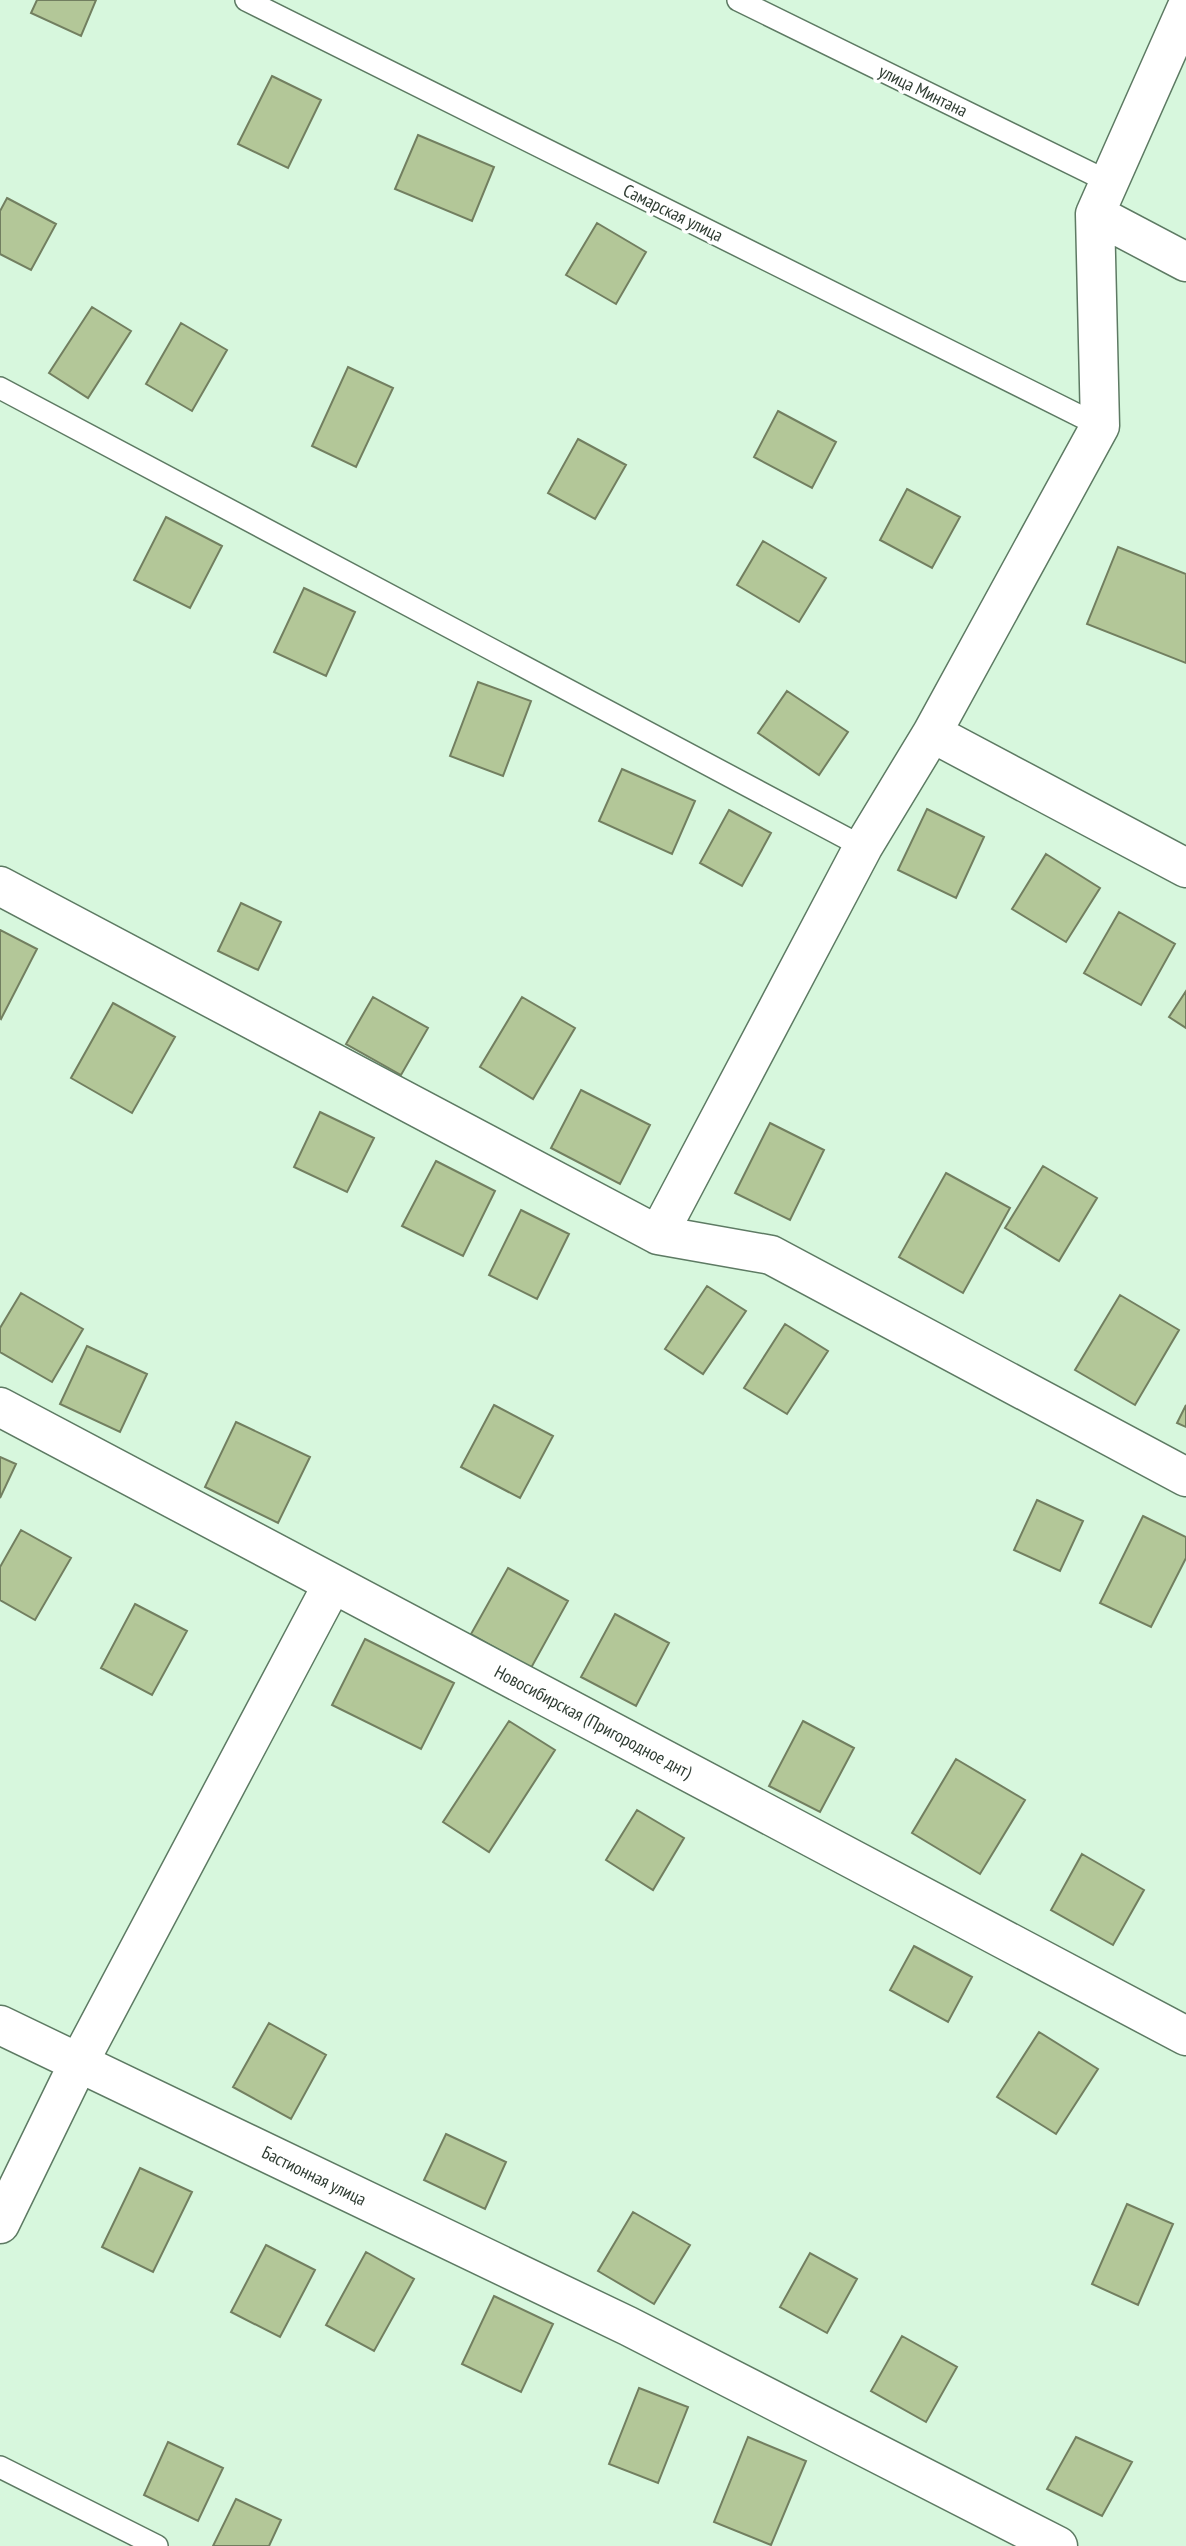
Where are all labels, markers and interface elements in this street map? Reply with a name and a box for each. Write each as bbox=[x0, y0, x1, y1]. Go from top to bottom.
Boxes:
street label: улица Минтана bbox=[875, 59, 971, 122]
street label: Самарская улица bbox=[620, 179, 727, 247]
street label: Новосибирская (Пригородное днт) bbox=[491, 1660, 697, 1784]
street label: Бастионная улица bbox=[258, 2140, 370, 2211]

